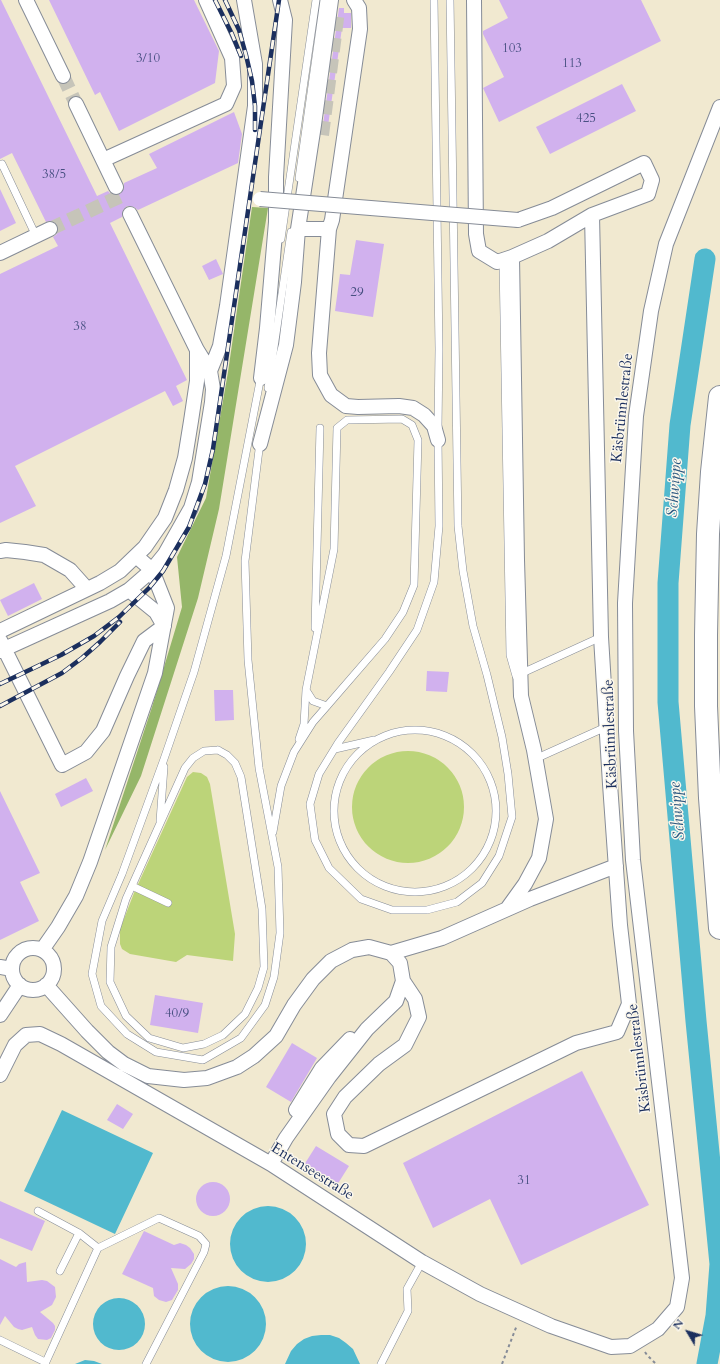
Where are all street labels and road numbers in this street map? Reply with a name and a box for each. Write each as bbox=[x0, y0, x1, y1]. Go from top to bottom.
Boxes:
street label: Käsbrünnlestraße bbox=[608, 353, 638, 463]
street label: Käsbrünnlestraße bbox=[600, 679, 622, 789]
street label: Käsbrünnlestraße bbox=[624, 1002, 656, 1114]
street label: Entenseestraße bbox=[267, 1139, 357, 1205]

